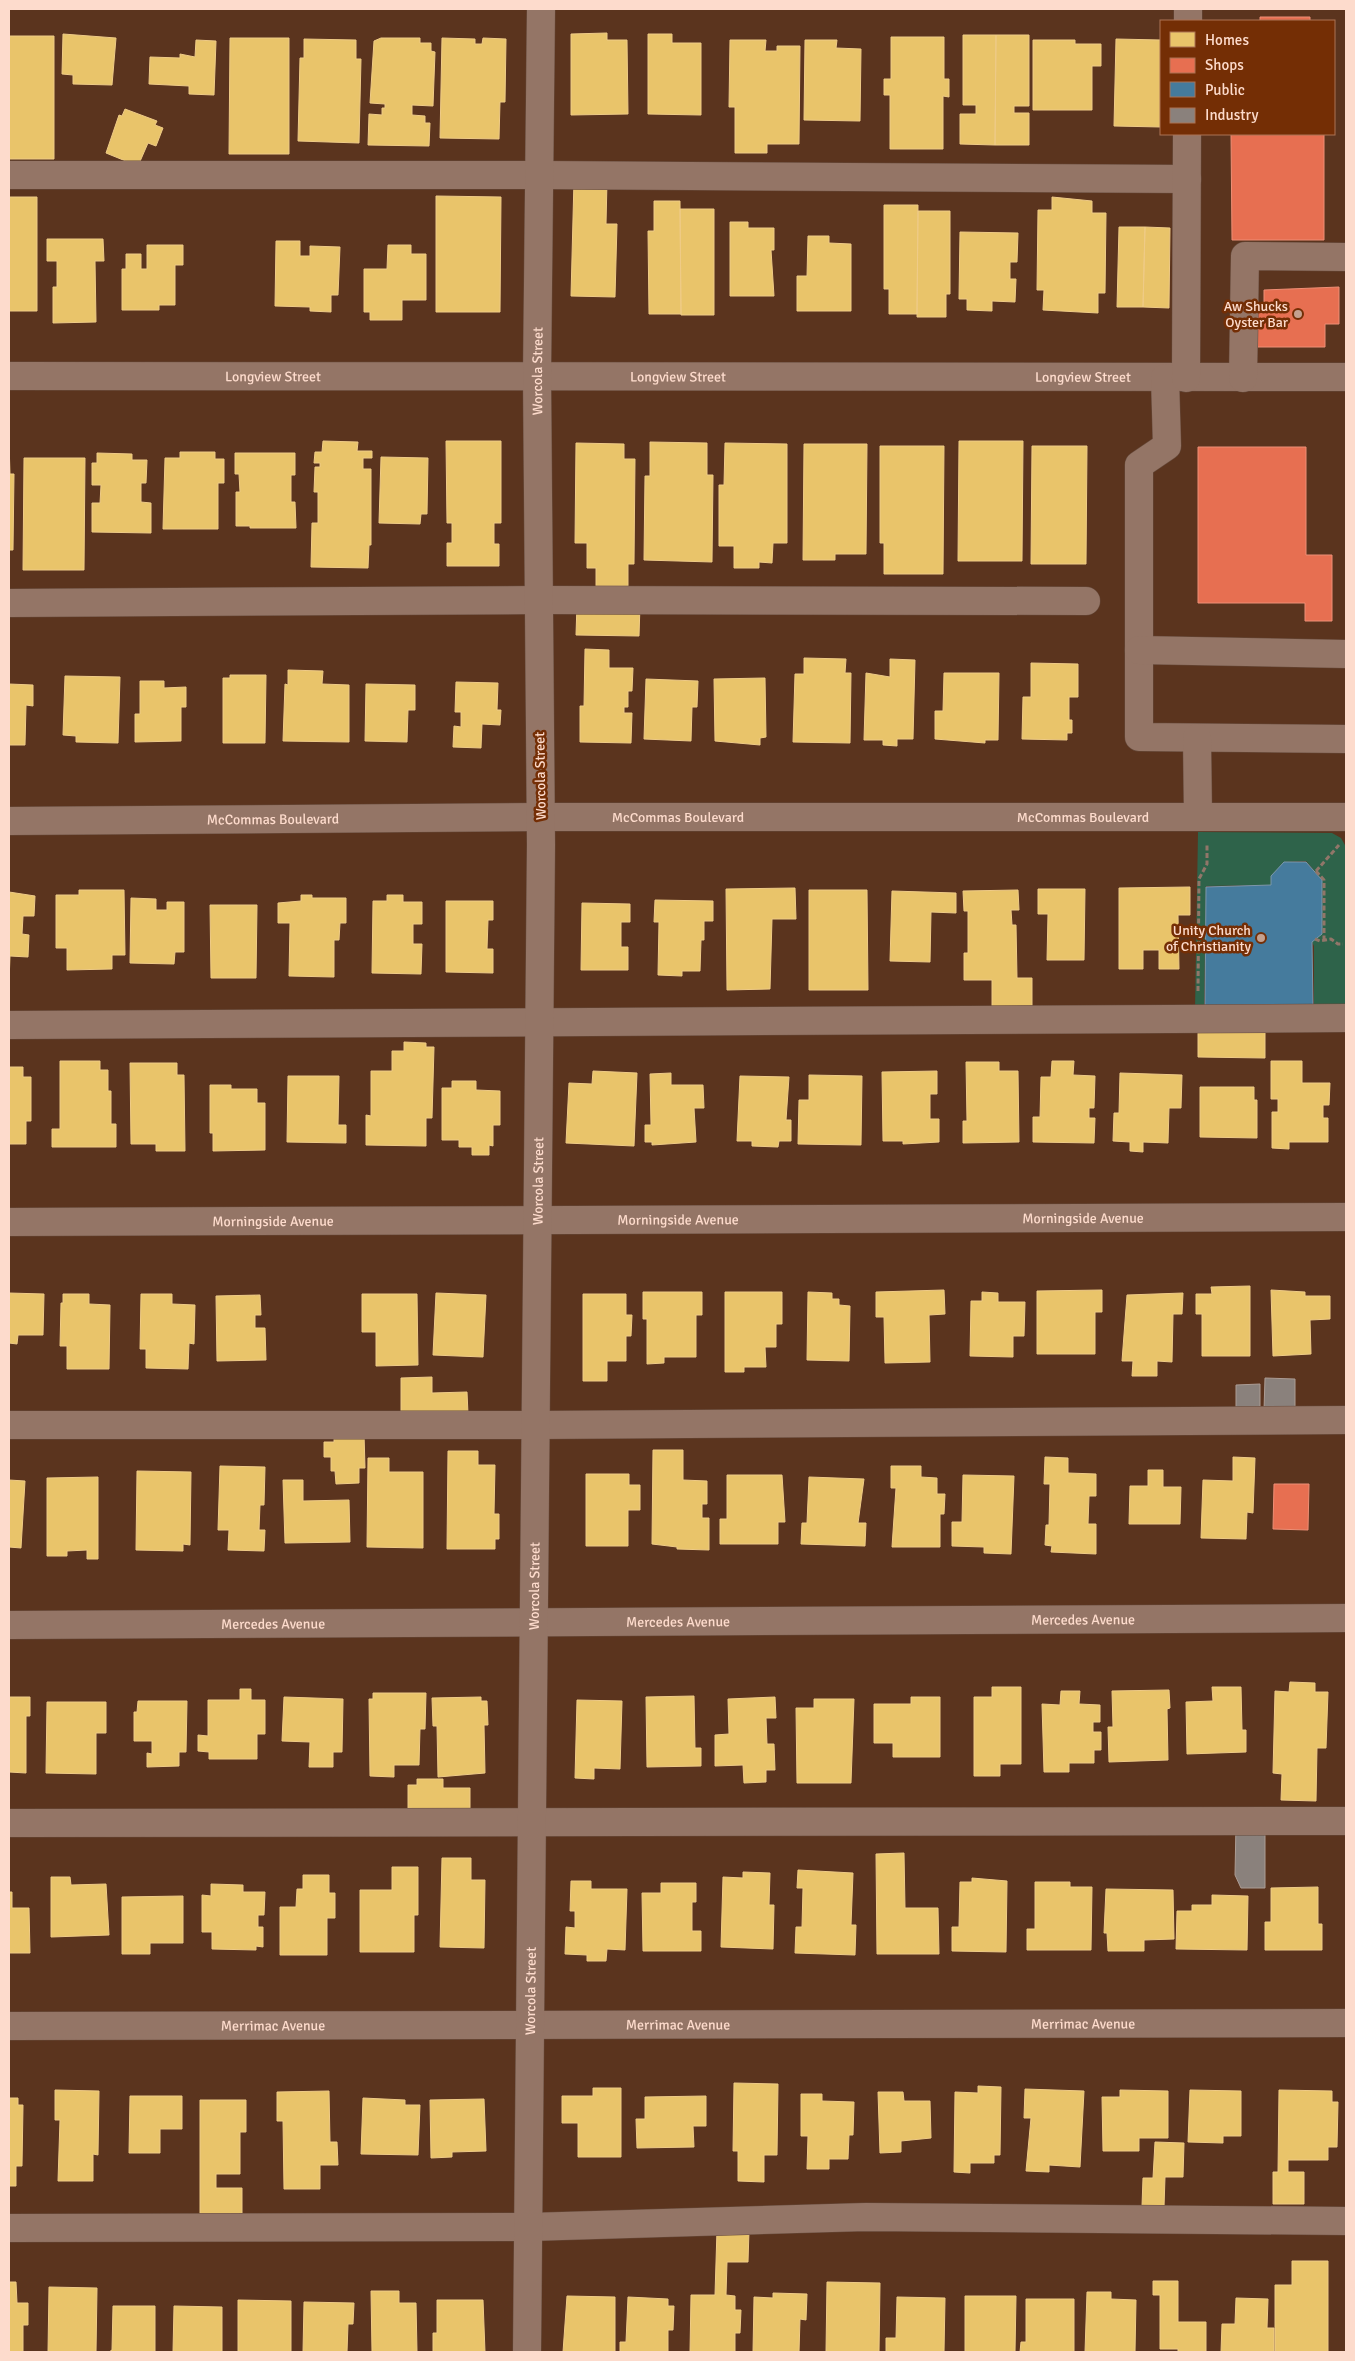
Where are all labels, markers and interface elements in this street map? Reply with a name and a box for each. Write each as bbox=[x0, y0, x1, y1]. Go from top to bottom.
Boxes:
legend bbox=[1160, 20, 1335, 135]
text: Homes bbox=[1205, 31, 1249, 49]
text: Shops bbox=[1205, 56, 1244, 74]
text: Public bbox=[1205, 81, 1245, 99]
text: Industry bbox=[1205, 106, 1258, 124]
place label: Aw Shucks Oyster Bar bbox=[1224, 298, 1289, 331]
marker: Aw Shucks Oyster Bar bbox=[1292, 308, 1304, 320]
street label: Worcola Street bbox=[529, 327, 547, 415]
street label: Longview Street bbox=[225, 368, 321, 385]
street label: Longview Street bbox=[630, 368, 726, 386]
street label: Longview Street bbox=[1035, 369, 1131, 386]
street label: Worcola Street bbox=[531, 732, 550, 820]
street label: McCommas Boulevard bbox=[612, 809, 744, 826]
street label: McCommas Boulevard bbox=[1017, 809, 1149, 826]
street label: McCommas Boulevard bbox=[207, 811, 339, 829]
place label: Unity Church of Christianity bbox=[1166, 922, 1251, 955]
marker: Unity Church of Christianity bbox=[1255, 932, 1267, 944]
street label: Worcola Street bbox=[529, 1137, 547, 1225]
street label: Morningside Avenue bbox=[1022, 1210, 1144, 1227]
street label: Morningside Avenue bbox=[617, 1211, 739, 1229]
street label: Morningside Avenue bbox=[212, 1213, 334, 1230]
street label: Worcola Street bbox=[526, 1542, 544, 1630]
street label: Mercedes Avenue bbox=[1031, 1611, 1135, 1629]
street label: Mercedes Avenue bbox=[626, 1613, 730, 1631]
street label: Mercedes Avenue bbox=[221, 1615, 325, 1633]
street label: Worcola Street bbox=[522, 1947, 540, 2035]
street label: Merrimac Avenue bbox=[1031, 2015, 1135, 2033]
street label: Merrimac Avenue bbox=[626, 2016, 730, 2034]
street label: Merrimac Avenue bbox=[221, 2017, 325, 2035]

